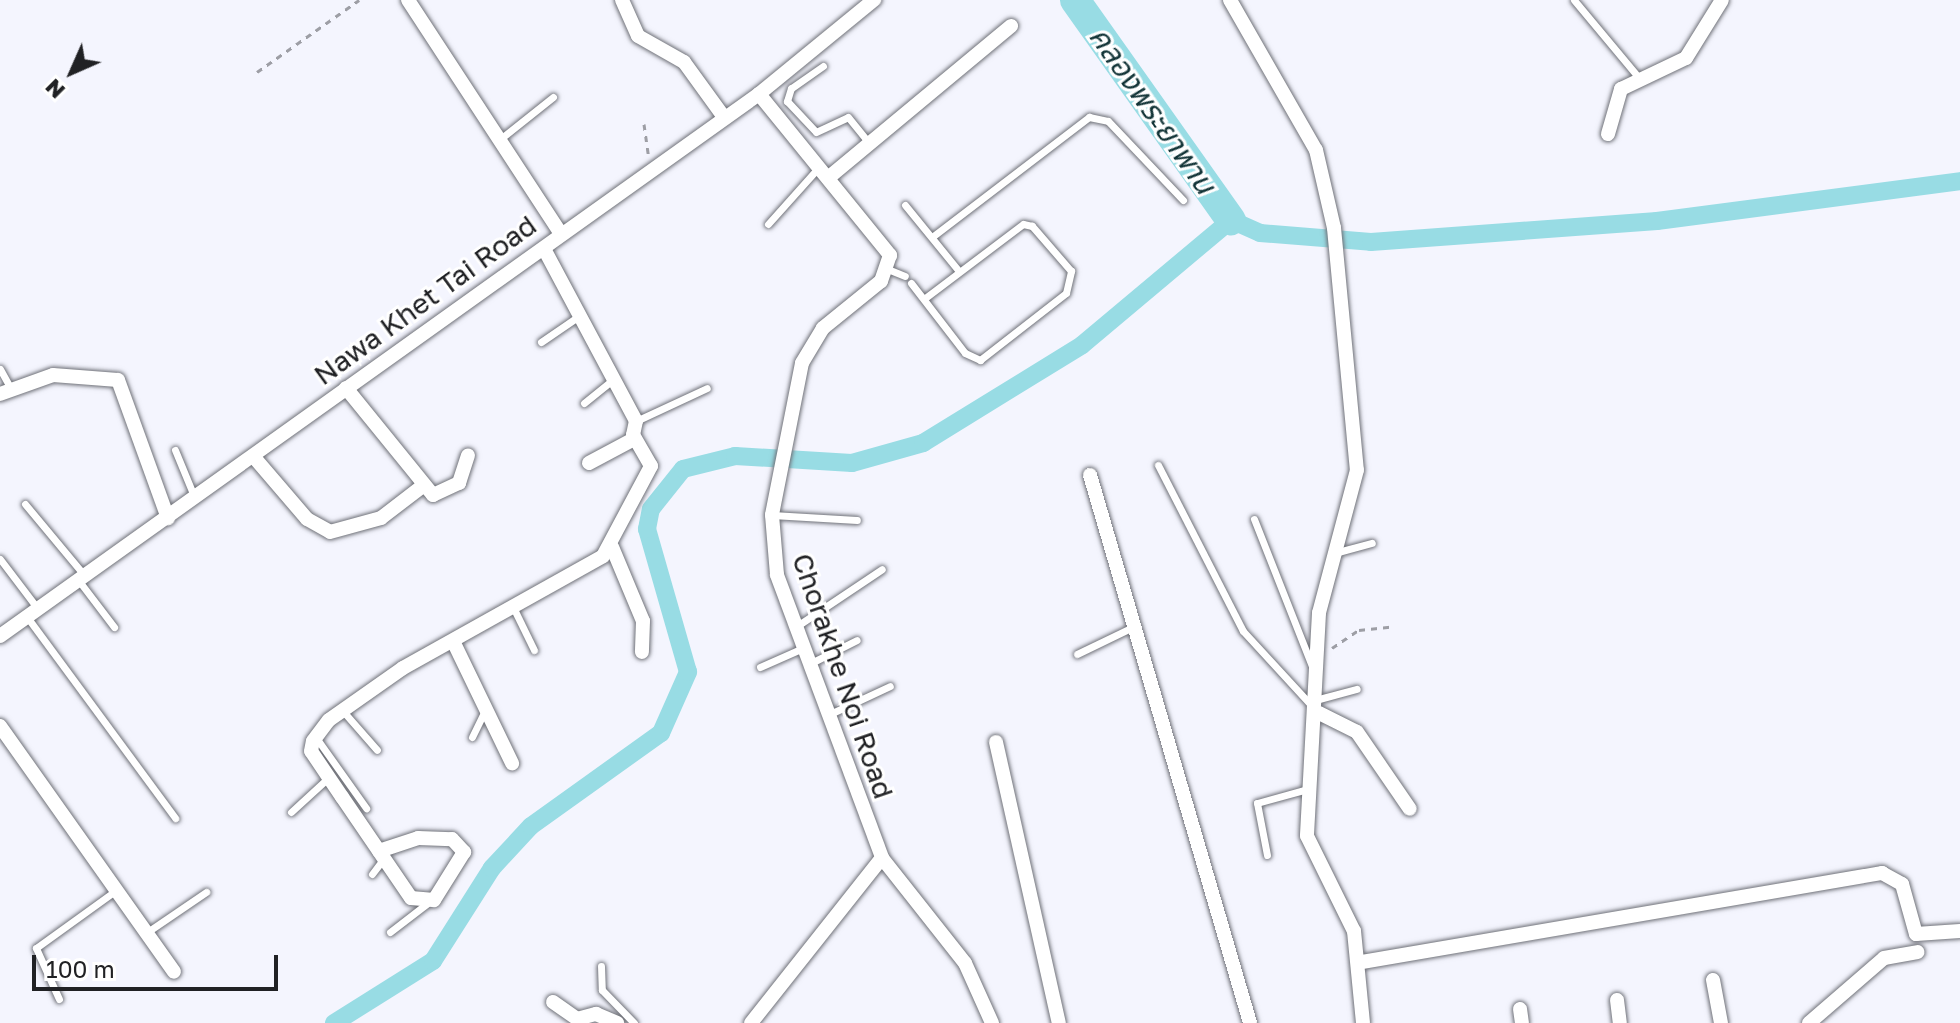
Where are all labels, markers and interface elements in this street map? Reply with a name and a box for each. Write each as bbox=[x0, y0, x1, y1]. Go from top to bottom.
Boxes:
water label: คลองพระยาพาน bbox=[1082, 19, 1224, 201]
north arrow bbox=[32, 32, 112, 112]
text: N bbox=[39, 74, 70, 105]
street label: Nawa Khet Tai Road bbox=[307, 208, 543, 392]
street label: Chorakhe Noi Road bbox=[785, 549, 901, 803]
scale bar bbox=[36, 939, 282, 989]
text: 100 m bbox=[46, 954, 115, 983]

